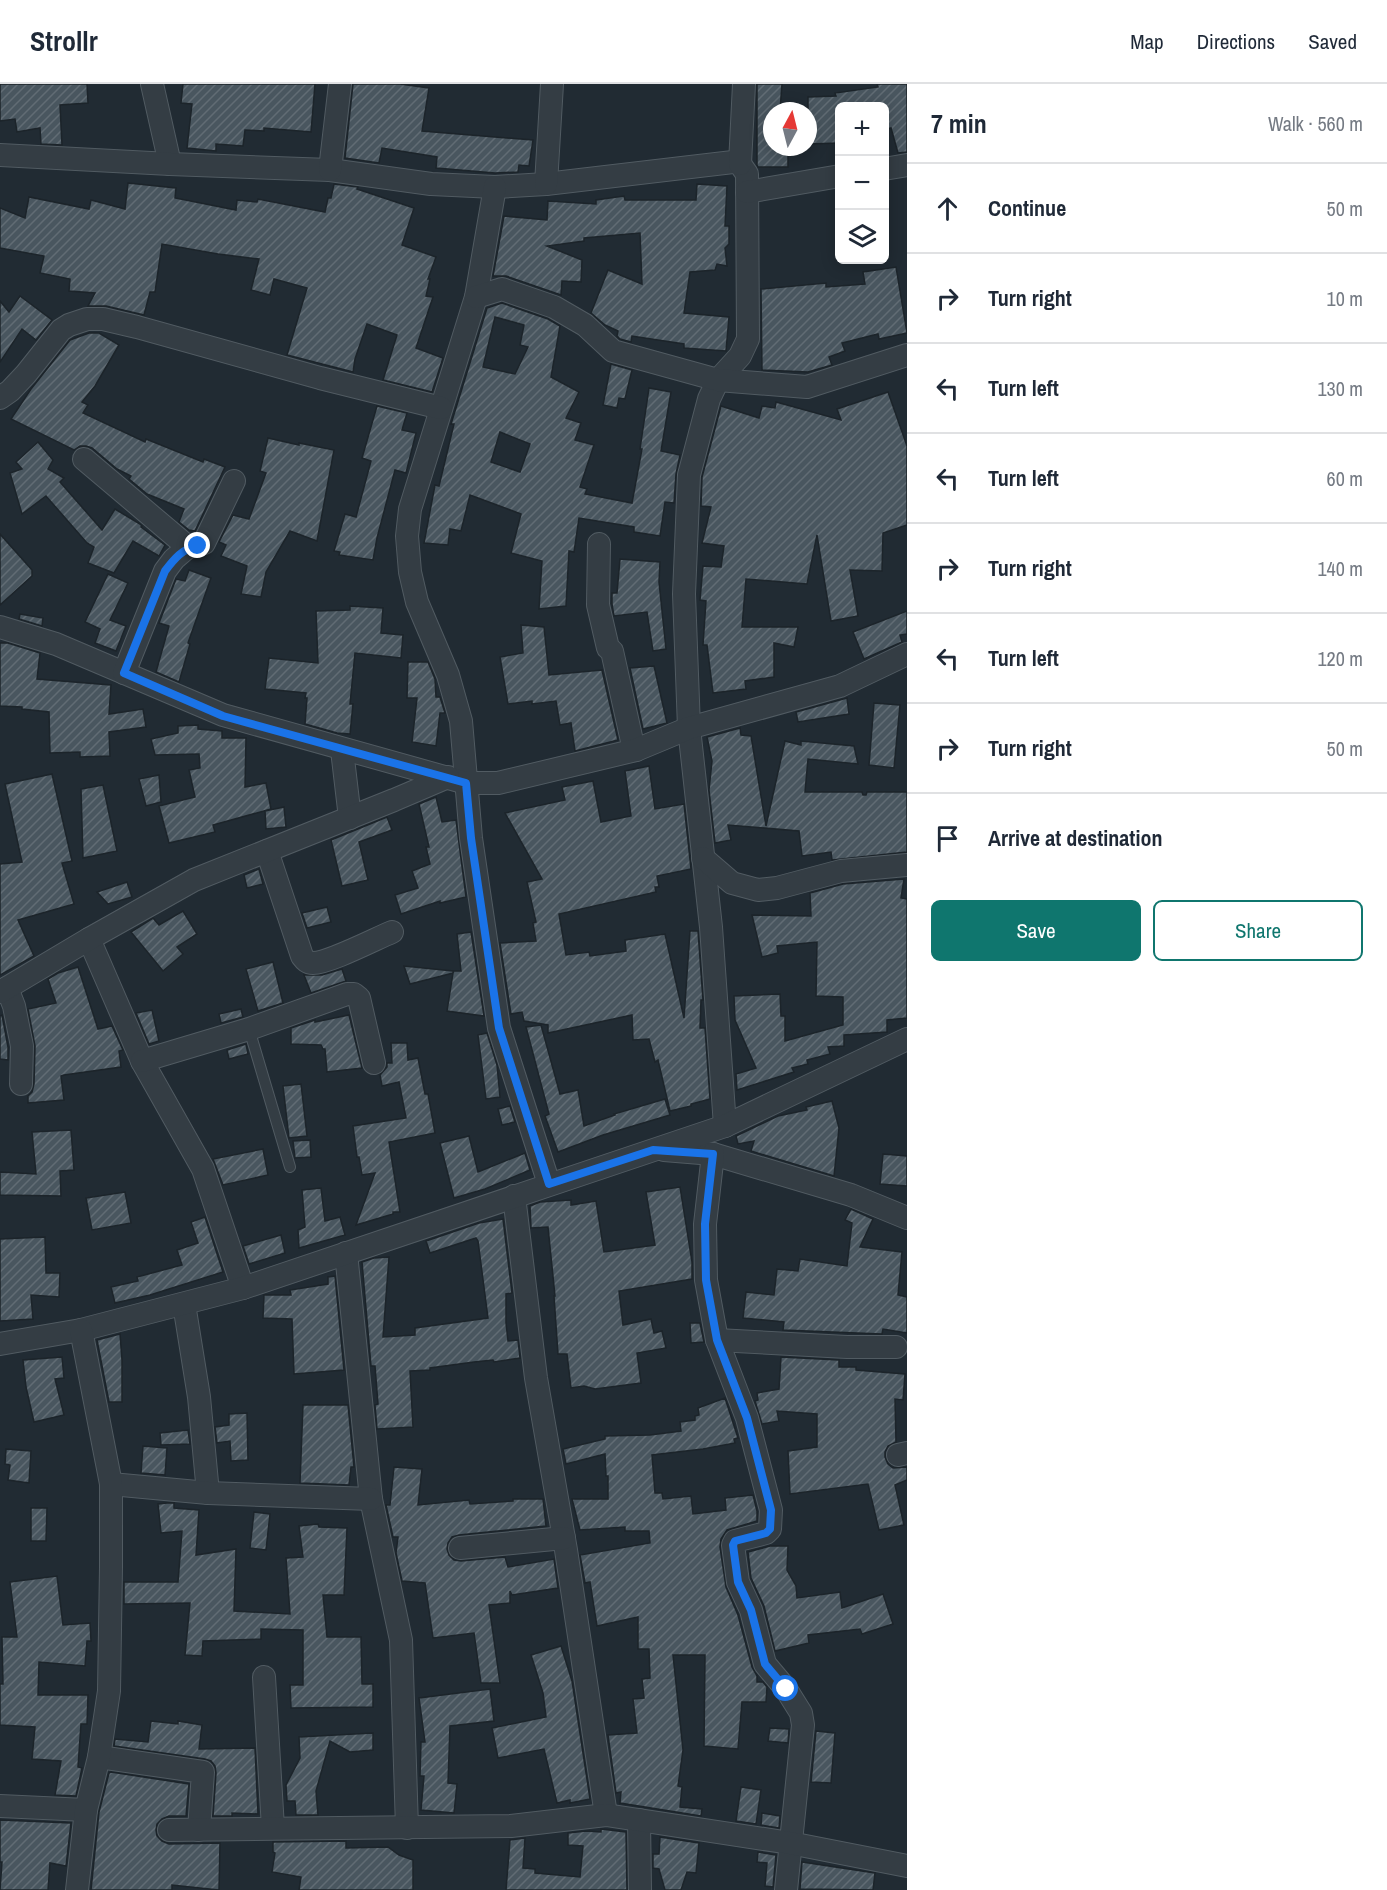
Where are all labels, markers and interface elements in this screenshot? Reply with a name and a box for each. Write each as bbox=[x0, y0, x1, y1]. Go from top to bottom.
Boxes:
text: Strollr bbox=[30, 22, 98, 60]
text: Map bbox=[1130, 27, 1164, 56]
text: Directions bbox=[1197, 27, 1275, 56]
text: Saved bbox=[1308, 27, 1357, 56]
north arrow bbox=[763, 102, 817, 156]
map controls bbox=[835, 102, 889, 264]
button: + bbox=[835, 102, 889, 156]
text: 7 min bbox=[931, 106, 987, 141]
text: Walk · 560 m bbox=[1268, 110, 1363, 137]
button: − bbox=[835, 156, 889, 210]
icon: ahead bbox=[931, 192, 964, 225]
text: Continue bbox=[988, 193, 1066, 223]
text: 50 m bbox=[1327, 195, 1363, 222]
button: layers bbox=[835, 210, 889, 264]
icon: right bbox=[931, 282, 964, 315]
text: Turn right bbox=[988, 283, 1072, 313]
text: 10 m bbox=[1327, 285, 1363, 312]
icon: left bbox=[931, 372, 964, 405]
text: Turn left bbox=[988, 373, 1059, 403]
text: 130 m bbox=[1317, 375, 1363, 402]
icon: left bbox=[931, 462, 964, 495]
text: Turn left bbox=[988, 463, 1059, 493]
text: 60 m bbox=[1327, 465, 1363, 492]
route end bbox=[184, 532, 210, 558]
icon: right bbox=[931, 552, 964, 585]
text: Turn right bbox=[988, 553, 1072, 583]
text: 140 m bbox=[1317, 555, 1363, 582]
icon: left bbox=[931, 642, 964, 675]
text: Turn left bbox=[988, 643, 1059, 673]
text: 120 m bbox=[1317, 645, 1363, 672]
icon: right bbox=[931, 732, 964, 765]
text: Turn right bbox=[988, 733, 1072, 763]
text: 50 m bbox=[1327, 735, 1363, 762]
icon: arrive bbox=[931, 822, 964, 855]
text: Arrive at destination bbox=[988, 823, 1162, 853]
button: Save bbox=[931, 900, 1141, 961]
button: Share bbox=[1153, 900, 1363, 961]
route start bbox=[772, 1675, 798, 1701]

